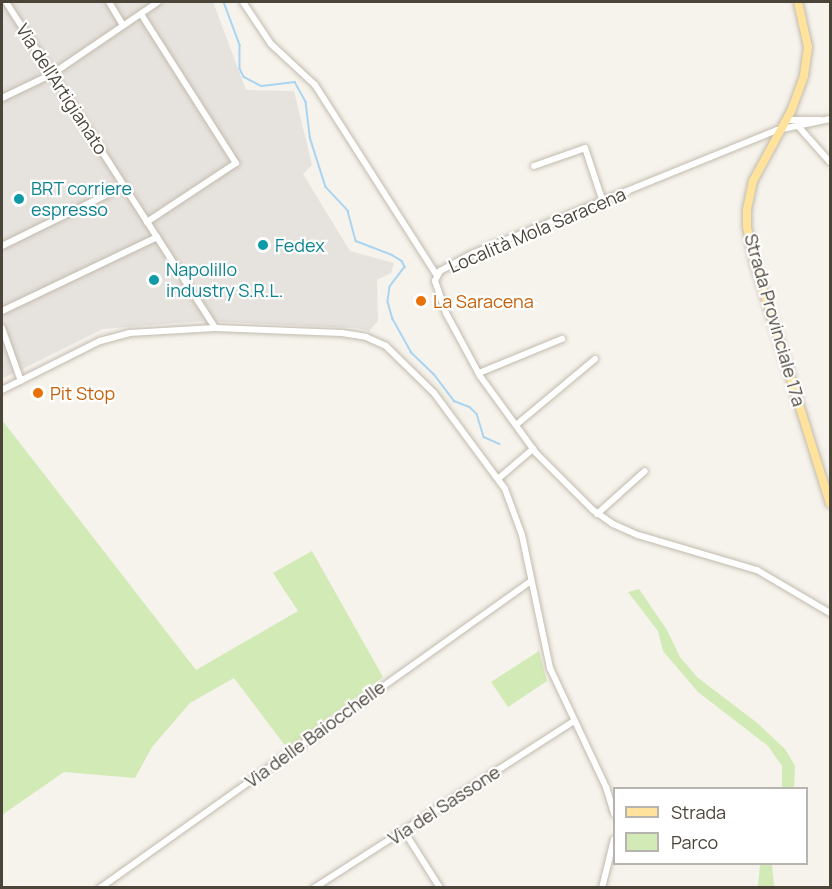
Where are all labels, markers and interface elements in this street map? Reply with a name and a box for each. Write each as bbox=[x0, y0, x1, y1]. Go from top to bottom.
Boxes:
street label: Via dell'Artigianato bbox=[12, 20, 112, 158]
place label: BRT corriere espresso bbox=[31, 178, 133, 220]
street label: Località Mola Saracena bbox=[445, 183, 629, 277]
marker: BRT corriere espresso bbox=[12, 192, 26, 206]
street label: Strada Provinciale 17a bbox=[740, 231, 810, 409]
place label: Fedex bbox=[275, 234, 325, 256]
marker: Fedex bbox=[256, 238, 270, 252]
place label: Napolillo industry S.R.L. bbox=[166, 259, 283, 302]
marker: Napolillo industry S.R.L. bbox=[147, 273, 161, 287]
place label: La Saracena bbox=[433, 290, 534, 312]
marker: La Saracena bbox=[414, 294, 428, 308]
place label: Pit Stop bbox=[50, 382, 115, 404]
marker: Pit Stop bbox=[31, 386, 45, 400]
street label: Via delle Baiocchelle bbox=[241, 676, 389, 792]
street label: Via del Sassone bbox=[384, 761, 504, 849]
legend bbox=[613, 787, 808, 865]
text: Strada bbox=[671, 800, 726, 824]
text: Parco bbox=[671, 830, 718, 854]

